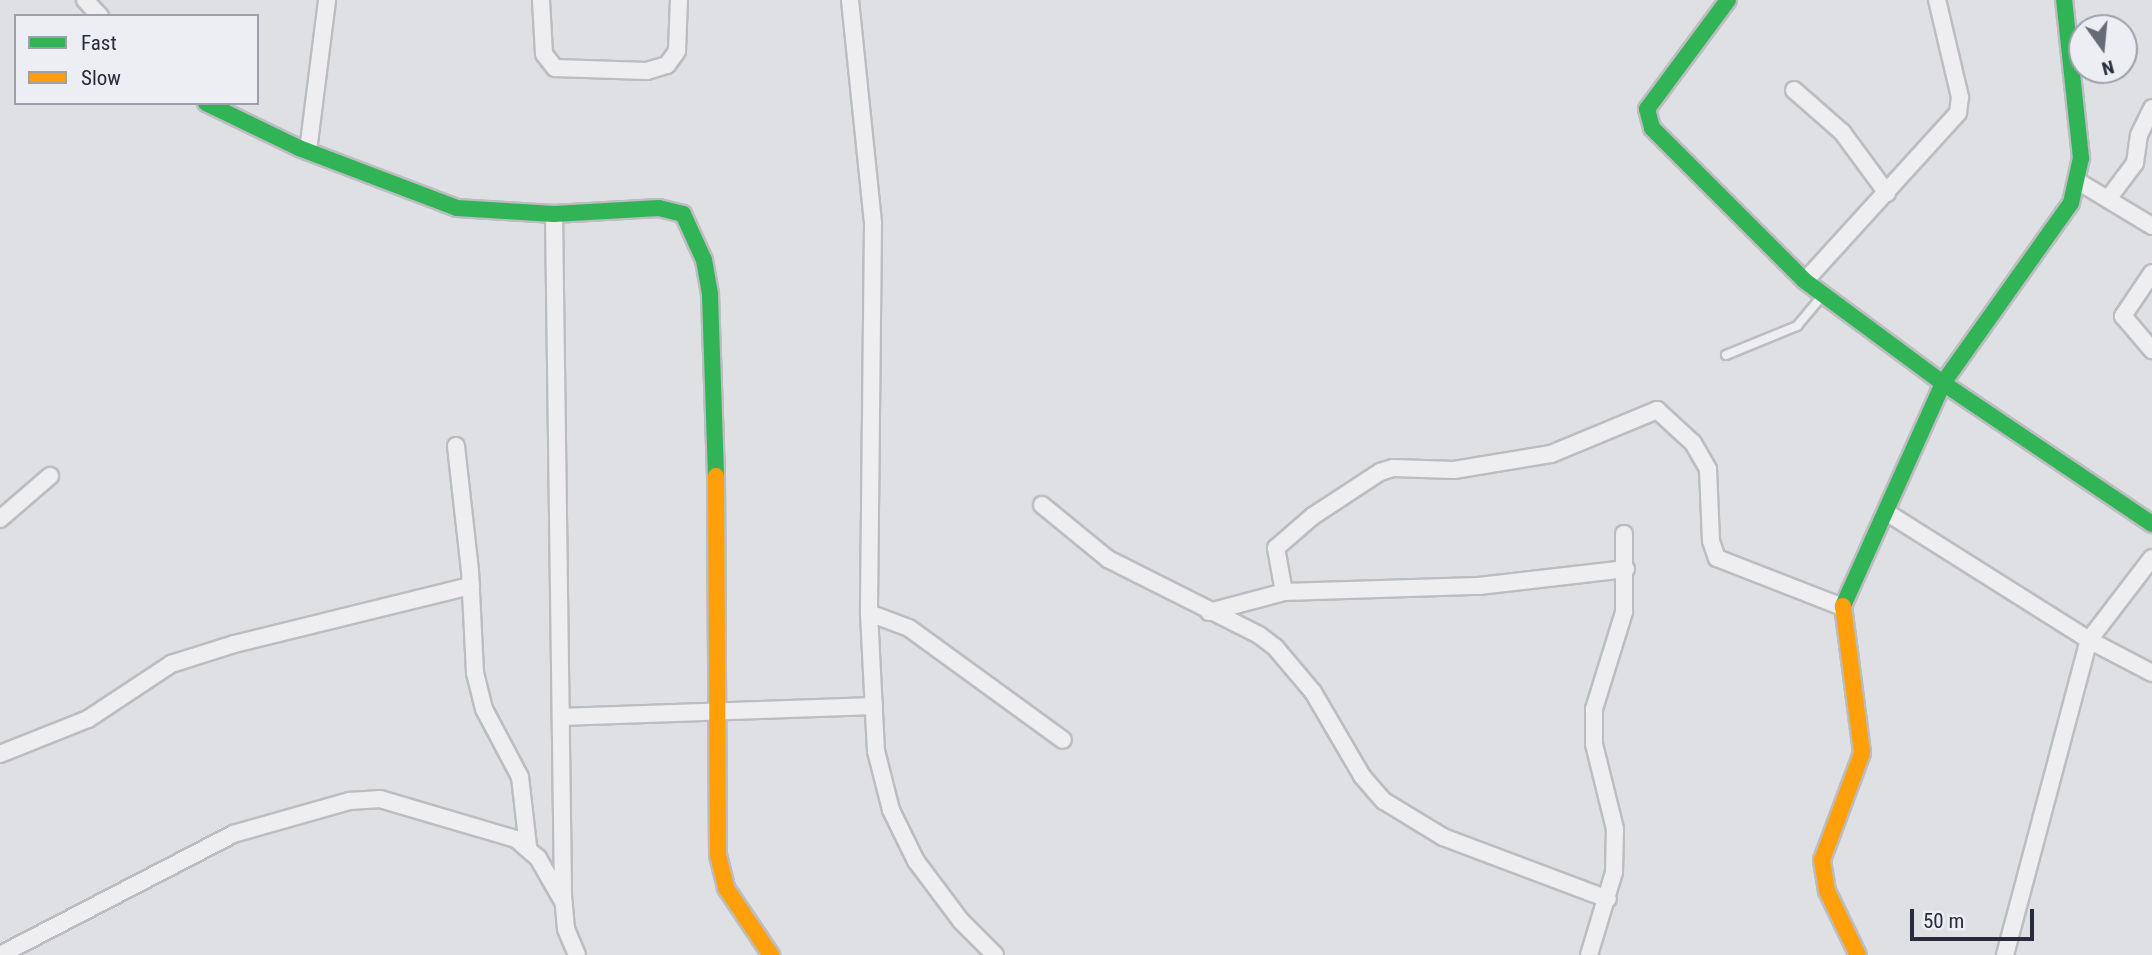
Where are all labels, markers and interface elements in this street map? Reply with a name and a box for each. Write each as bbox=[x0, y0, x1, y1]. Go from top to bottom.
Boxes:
legend bbox=[14, 14, 259, 105]
north arrow bbox=[2068, 14, 2138, 84]
text: Fast bbox=[81, 31, 117, 55]
text: N bbox=[2099, 55, 2117, 80]
text: Slow bbox=[81, 66, 121, 90]
scale bar bbox=[1914, 895, 2038, 939]
text: 50 m bbox=[1923, 909, 1964, 933]

